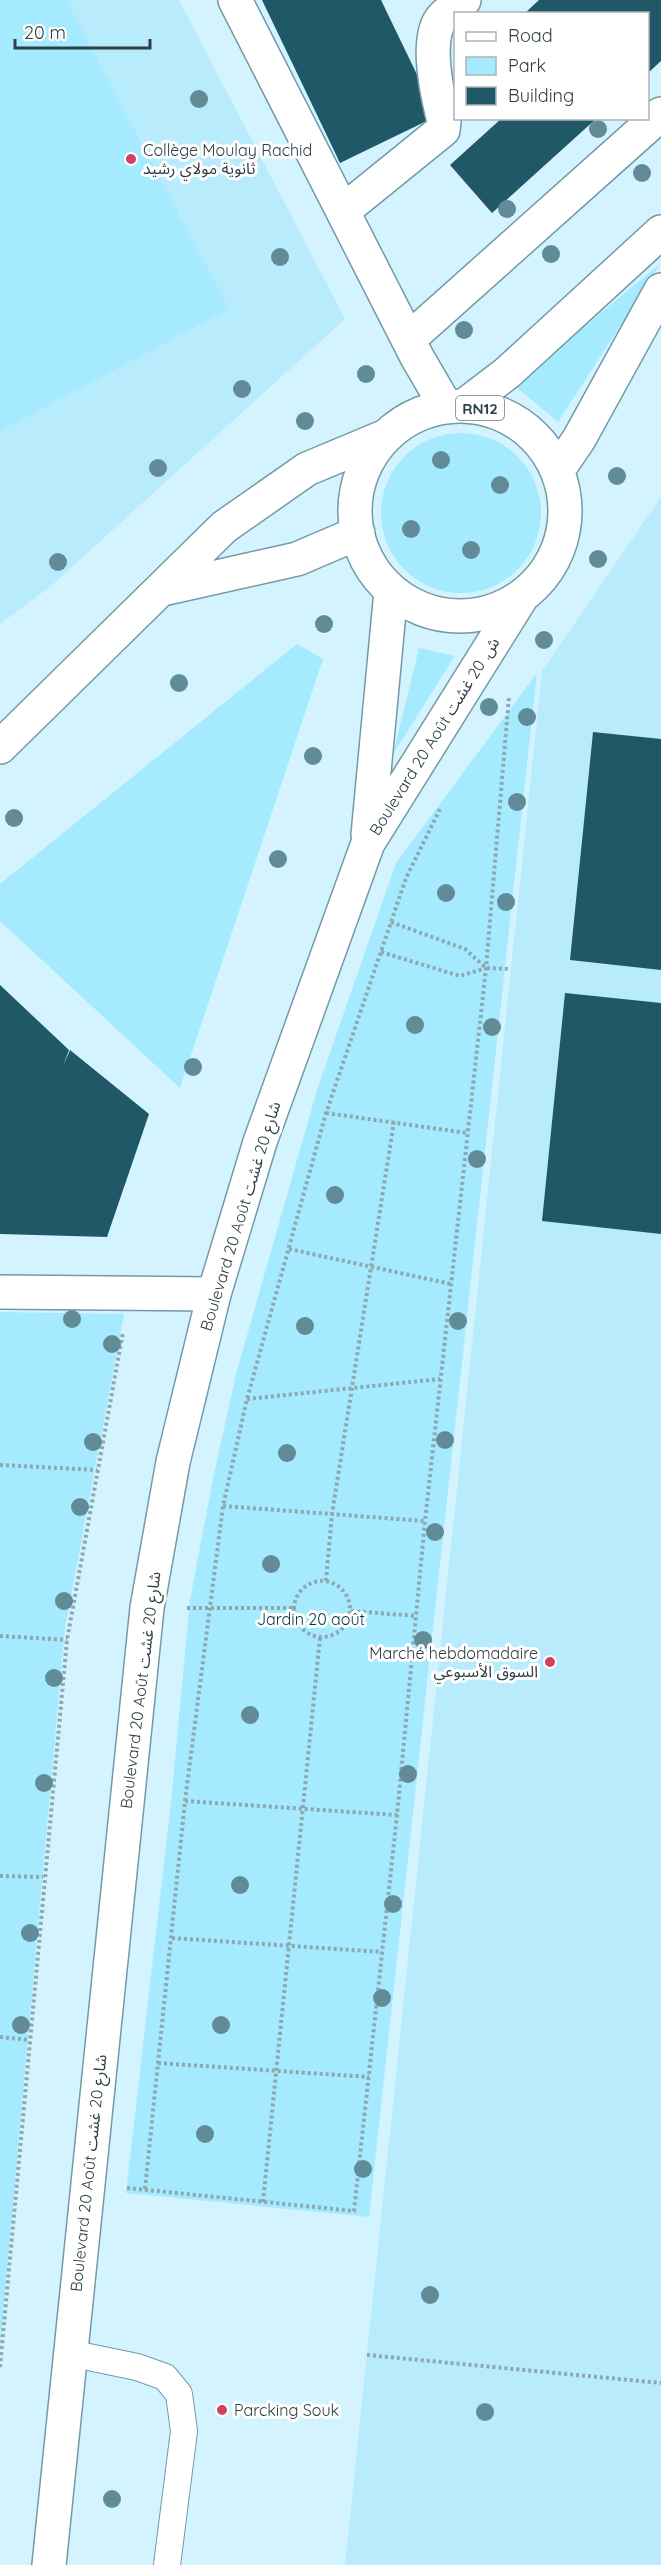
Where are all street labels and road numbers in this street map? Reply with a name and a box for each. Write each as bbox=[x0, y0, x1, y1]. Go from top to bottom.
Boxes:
road number: RN12 bbox=[456, 396, 504, 420]
street label: Boulevard 20 Août ش. 20 غشت bbox=[365, 633, 503, 839]
street label: Boulevard 20 Août شارع 20 غشت bbox=[196, 1099, 287, 1334]
street label: Boulevard 20 Août شارع 20 غشت bbox=[116, 1570, 167, 1810]
street label: Boulevard 20 Août شارع 20 غشت bbox=[66, 2053, 113, 2293]

